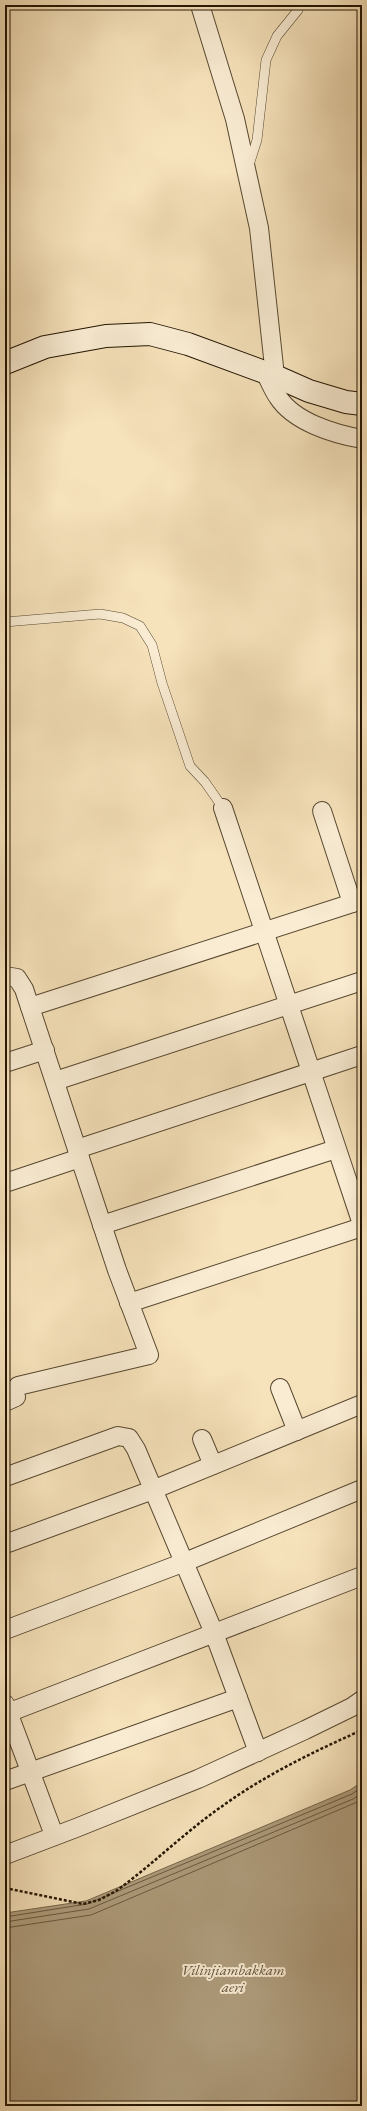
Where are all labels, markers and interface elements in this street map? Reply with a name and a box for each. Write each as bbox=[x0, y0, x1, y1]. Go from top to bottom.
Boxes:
water label: Vilinjiambakkam aeri bbox=[181, 1960, 285, 1996]

